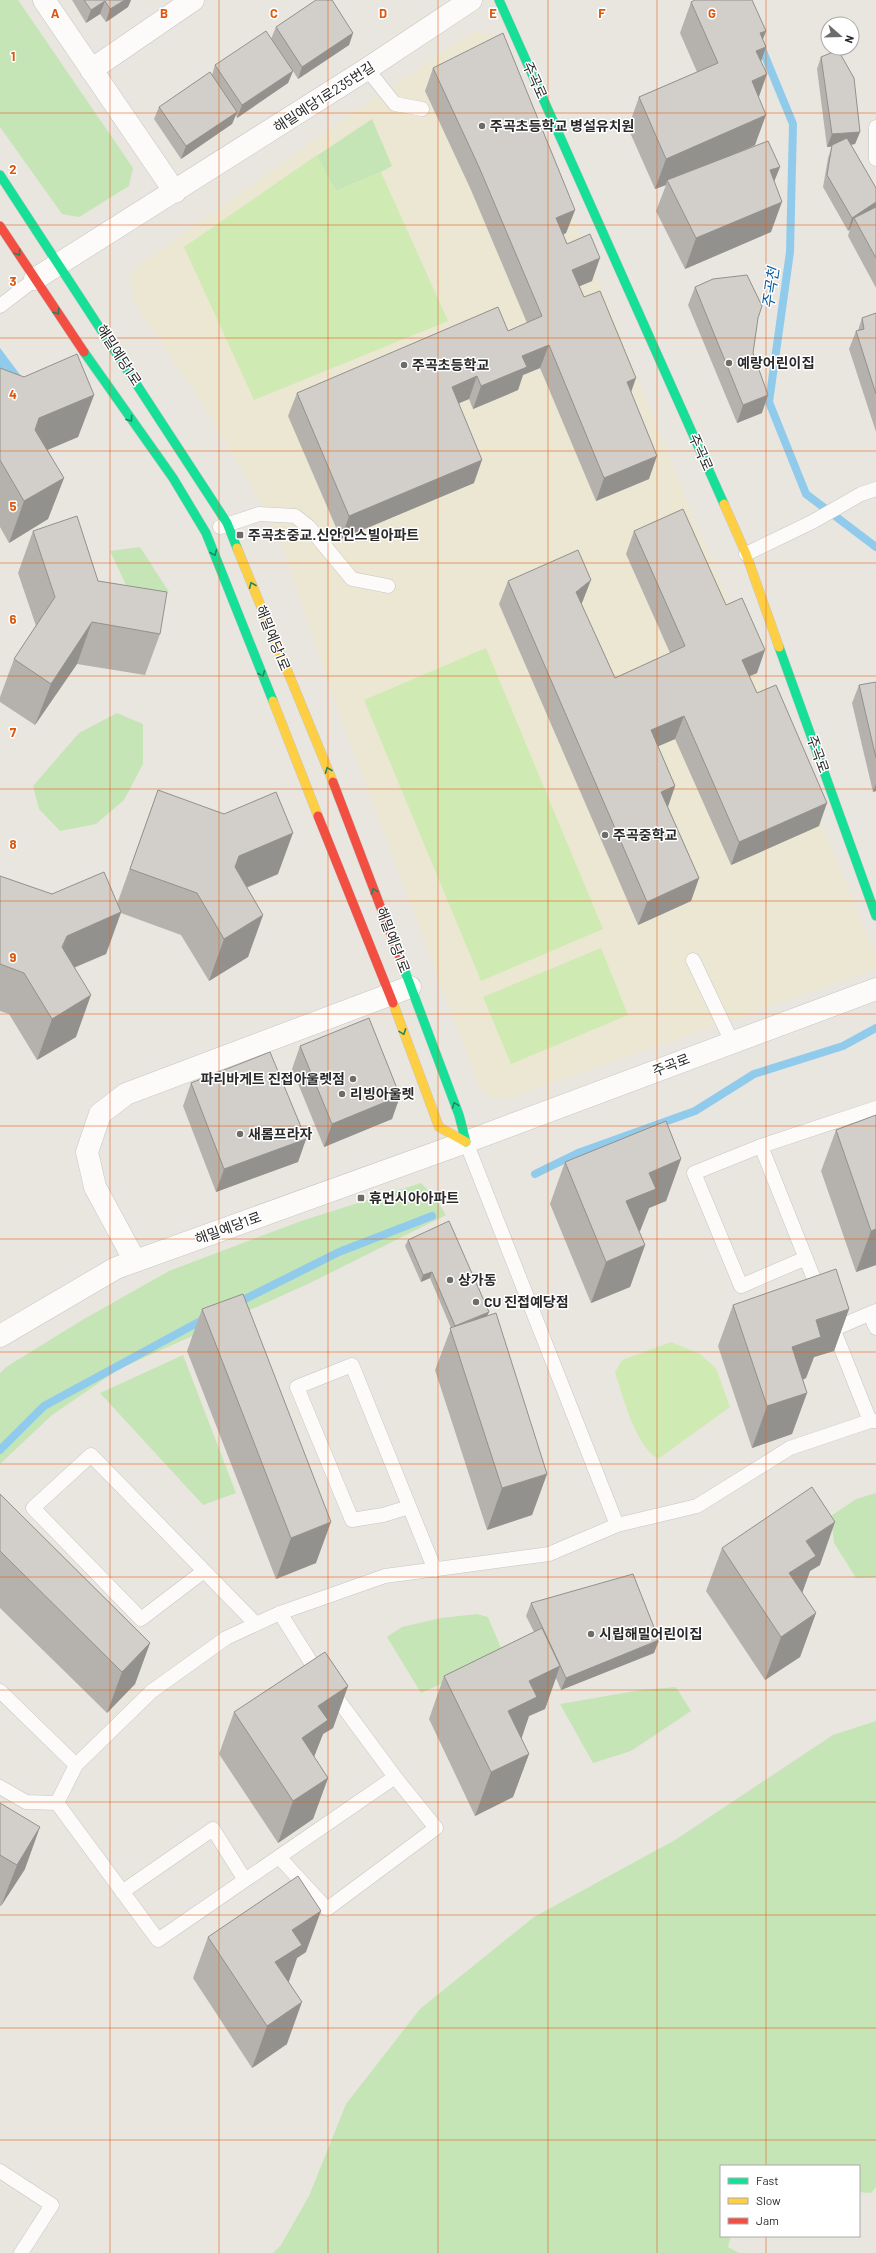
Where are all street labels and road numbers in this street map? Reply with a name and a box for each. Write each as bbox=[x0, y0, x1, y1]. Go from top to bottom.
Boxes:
street label: 해밀예당1로235번길 bbox=[270, 58, 377, 136]
street label: 주곡로 bbox=[520, 59, 551, 101]
street label: 해밀예당1로 bbox=[93, 321, 145, 389]
street label: 주곡로 bbox=[686, 431, 717, 473]
street label: 해밀예당1로 bbox=[253, 602, 294, 673]
street label: 주곡로 bbox=[804, 733, 833, 775]
street label: 해밀예당1로 bbox=[373, 904, 414, 975]
street label: 주곡로 bbox=[650, 1050, 692, 1079]
street label: 해밀예당1로 bbox=[192, 1208, 263, 1247]

